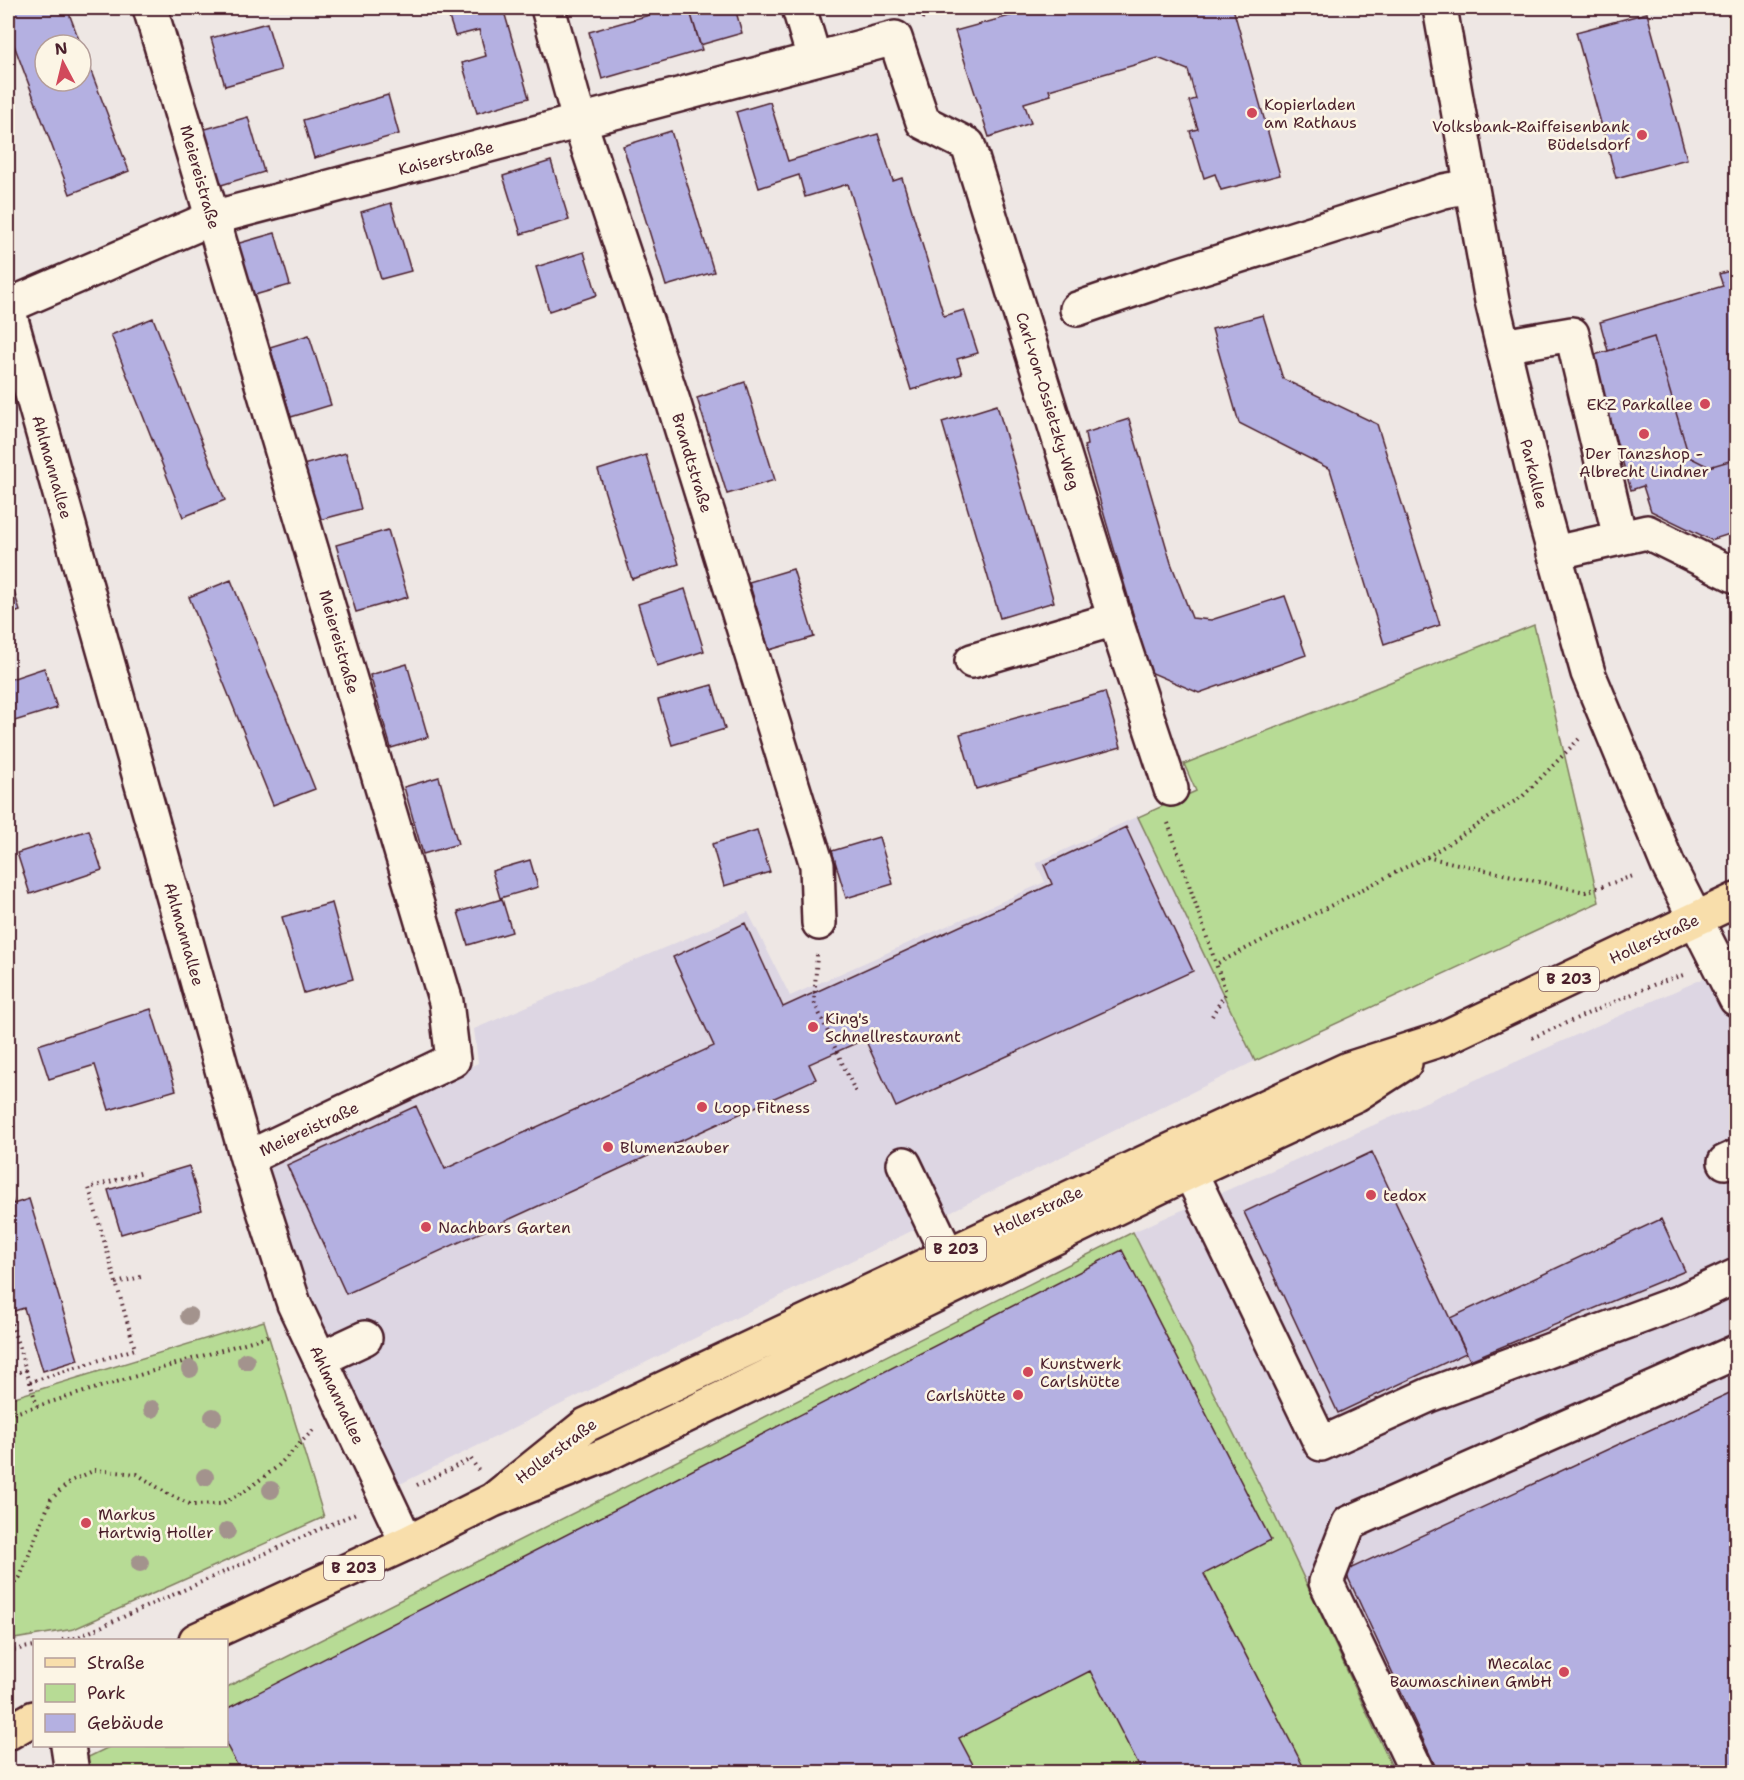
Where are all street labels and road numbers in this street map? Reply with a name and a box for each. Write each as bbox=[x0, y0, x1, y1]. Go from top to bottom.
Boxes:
street label: Meiereistraße bbox=[175, 123, 225, 231]
street label: Kaiserstraße bbox=[396, 136, 496, 180]
street label: Carl-von-Ossietzky-Weg bbox=[1011, 310, 1085, 492]
street label: Brandtstraße bbox=[667, 411, 717, 515]
street label: Ahlmannallee bbox=[27, 413, 77, 521]
street label: Parkallee bbox=[1515, 437, 1553, 511]
street label: Meiereistraße bbox=[314, 588, 364, 696]
street label: Ahlmannallee bbox=[159, 880, 209, 988]
street label: Hollerstraße bbox=[1606, 909, 1702, 969]
road number: B 203 bbox=[1539, 967, 1599, 991]
street label: Meiereistraße bbox=[256, 1097, 362, 1161]
street label: Hollerstraße bbox=[990, 1181, 1086, 1241]
road number: B 203 bbox=[926, 1237, 986, 1261]
street label: Ahlmannallee bbox=[305, 1342, 369, 1448]
street label: Hollerstraße bbox=[511, 1414, 601, 1488]
road number: B 203 bbox=[324, 1556, 384, 1580]

